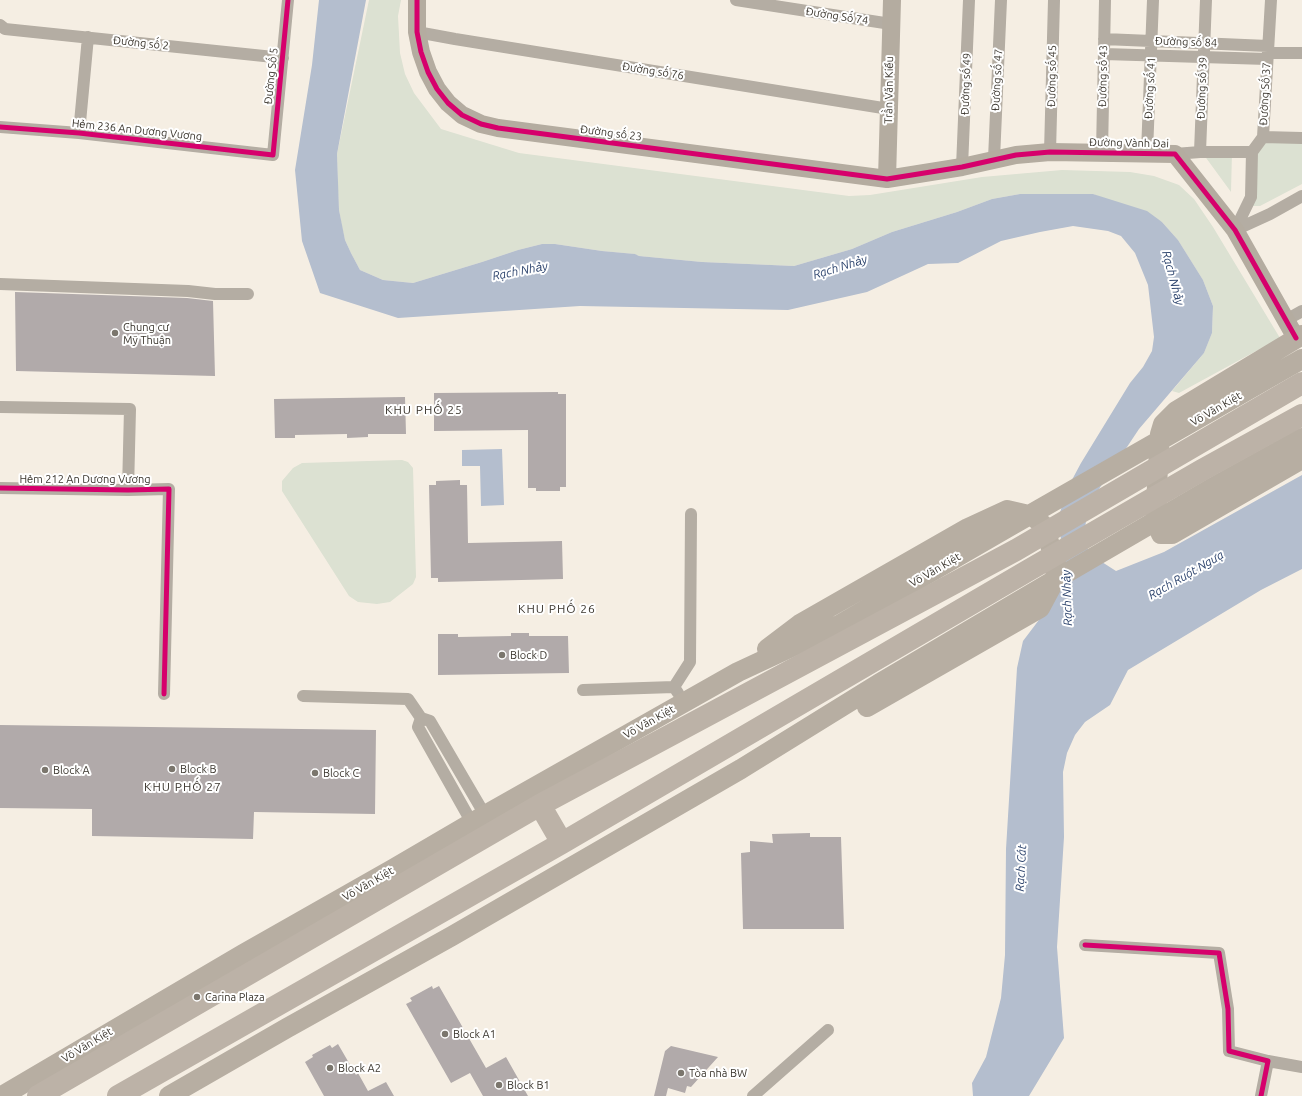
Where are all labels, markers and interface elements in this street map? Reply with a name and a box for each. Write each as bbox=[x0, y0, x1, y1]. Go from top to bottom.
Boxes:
street label: Đường Số 74 bbox=[805, 5, 869, 27]
street label: Đường số 2 bbox=[112, 34, 170, 52]
street label: Đường số 84 bbox=[1155, 34, 1217, 50]
street label: Đường số 45 bbox=[1045, 45, 1059, 107]
street label: Đường số 43 bbox=[1096, 45, 1110, 107]
street label: Đường Số 5 bbox=[261, 47, 281, 105]
street label: Đường số 47 bbox=[989, 49, 1005, 111]
street label: Đường số 49 bbox=[958, 53, 974, 115]
street label: Trần Văn Kiểu bbox=[882, 56, 896, 124]
street label: Đường số 41 bbox=[1142, 57, 1158, 119]
street label: Đường số 39 bbox=[1194, 57, 1210, 119]
street label: Đường số 76 bbox=[621, 60, 685, 82]
street label: Đường Số 37 bbox=[1257, 62, 1273, 126]
street label: Hẻm 236 An Dương Vương bbox=[71, 117, 203, 143]
street label: Đường số 23 bbox=[579, 123, 643, 143]
street label: Đường Vành Đai bbox=[1089, 136, 1169, 150]
water label: Rạch Nhảy bbox=[1159, 249, 1187, 307]
water label: Rạch Nhảy bbox=[811, 252, 869, 282]
water label: Rạch Nhảy bbox=[491, 259, 549, 283]
place label: Chung cư Mỹ Thuận bbox=[123, 320, 171, 346]
marker: Chung cư Mỹ Thuận bbox=[110, 328, 120, 338]
street label: Võ Văn Kiệt bbox=[1188, 389, 1244, 429]
district label: KHU PHỐ 25 bbox=[385, 403, 463, 417]
street label: Hẻm 212 An Dương Vương bbox=[19, 472, 151, 486]
water label: Rạch Ruột Ngựa bbox=[1146, 548, 1226, 602]
street label: Võ Văn Kiệt bbox=[907, 550, 963, 590]
water label: Rạch Nhảy bbox=[1059, 570, 1075, 626]
district label: KHU PHỐ 26 bbox=[518, 602, 596, 616]
place label: Block D bbox=[510, 648, 547, 662]
marker: Block D bbox=[497, 650, 507, 660]
street label: Võ Văn Kiệt bbox=[621, 702, 677, 742]
place label: Block B bbox=[180, 762, 216, 776]
place label: Block A bbox=[53, 763, 90, 777]
marker: Block B bbox=[167, 764, 177, 774]
marker: Block A bbox=[40, 765, 50, 775]
place label: Block C bbox=[323, 766, 359, 780]
marker: Block C bbox=[310, 768, 320, 778]
district label: KHU PHỐ 27 bbox=[144, 780, 222, 794]
water label: Rạch Cát bbox=[1013, 844, 1029, 892]
street label: Võ Văn Kiệt bbox=[340, 864, 396, 904]
place label: Carina Plaza bbox=[205, 990, 265, 1004]
marker: Carina Plaza bbox=[192, 992, 202, 1002]
street label: Võ Văn Kiệt bbox=[59, 1025, 115, 1065]
place label: Block A1 bbox=[453, 1027, 496, 1041]
marker: Block A1 bbox=[440, 1029, 450, 1039]
place label: Block A2 bbox=[338, 1061, 381, 1075]
marker: Block A2 bbox=[325, 1063, 335, 1073]
place label: Tòa nhà BW bbox=[689, 1066, 747, 1080]
marker: Tòa nhà BW bbox=[676, 1068, 686, 1078]
place label: Block B1 bbox=[507, 1078, 550, 1092]
marker: Block B1 bbox=[494, 1080, 504, 1090]

